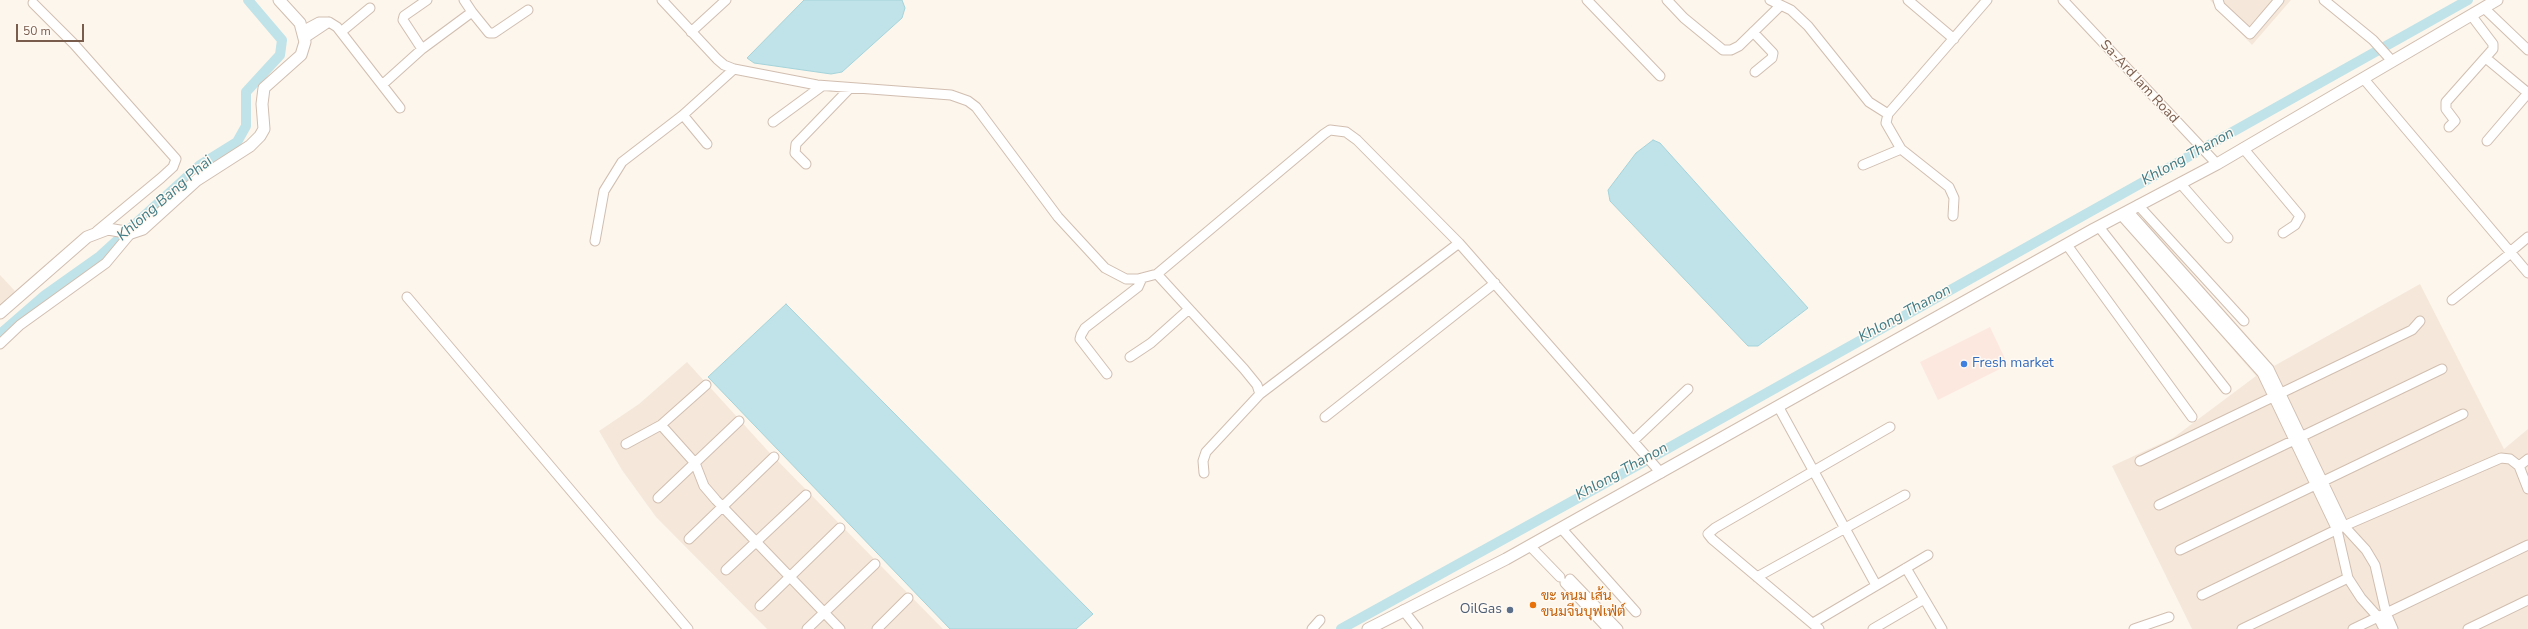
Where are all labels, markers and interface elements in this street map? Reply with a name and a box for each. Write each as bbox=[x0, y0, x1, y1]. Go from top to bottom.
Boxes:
scale bar bbox=[18, 16, 86, 42]
text: 50 m bbox=[23, 23, 51, 39]
street label: Sa-Ard Iam Road bbox=[2096, 37, 2182, 127]
water label: Khlong Thanon bbox=[2139, 124, 2237, 190]
water label: Khlong Bang Phai bbox=[114, 153, 216, 245]
water label: Khlong Thanon bbox=[1856, 281, 1954, 347]
place label: Fresh market bbox=[1972, 356, 2054, 372]
marker: Fresh market bbox=[1959, 359, 1969, 369]
water label: Khlong Thanon bbox=[1573, 439, 1671, 505]
place label: ขะ หนม เส้น ขนมจีนบุฟเฟ่ต์ bbox=[1541, 589, 1626, 622]
marker: ขะ หนม เส้น ขนมจีนบุฟเฟ่ต์ bbox=[1528, 600, 1538, 610]
place label: OilGas bbox=[1460, 602, 1502, 618]
marker: OilGas bbox=[1505, 605, 1515, 615]

